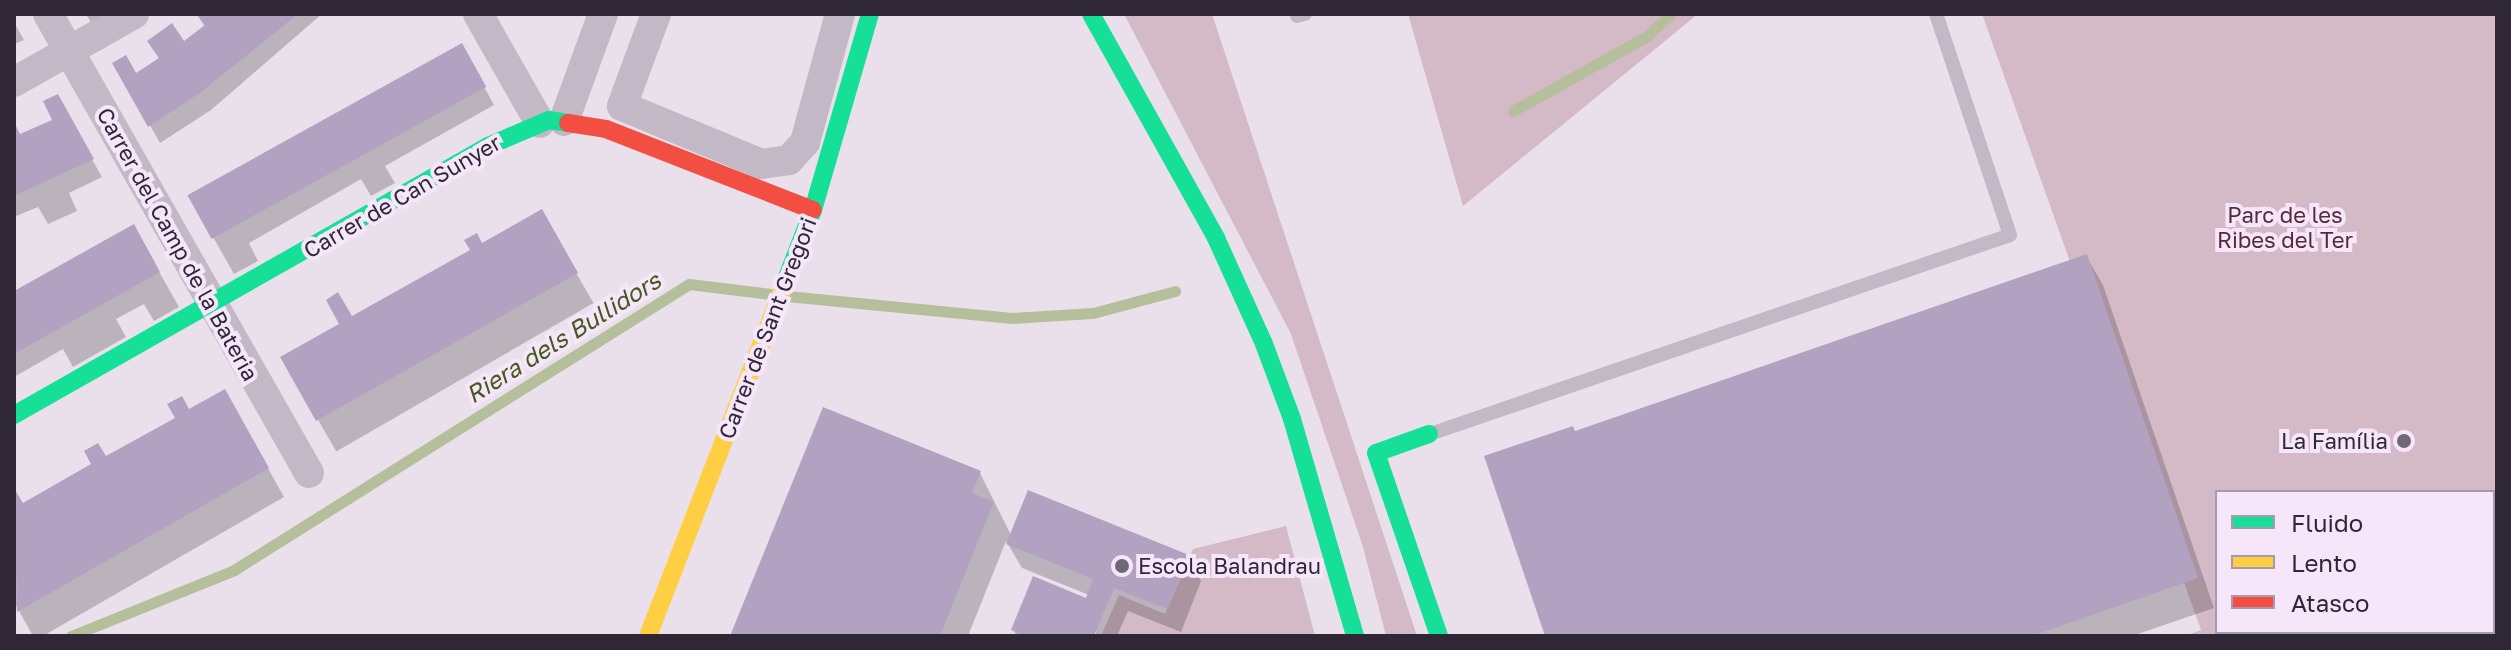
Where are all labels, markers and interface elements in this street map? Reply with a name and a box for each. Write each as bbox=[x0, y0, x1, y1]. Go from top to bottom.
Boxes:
street label: Carrer del Camp de la Bateria bbox=[92, 103, 264, 385]
street label: Carrer de Can Sunyer bbox=[299, 129, 505, 263]
park label: Parc de les Ribes del Ter bbox=[2217, 201, 2353, 252]
street label: Carrer de Sant Gregori bbox=[713, 214, 821, 442]
water label: Riera dels Bullidors bbox=[460, 265, 666, 409]
place label: La Família bbox=[2281, 428, 2388, 454]
marker: La Família bbox=[2395, 432, 2413, 450]
legend bbox=[2215, 490, 2495, 634]
text: Fluido bbox=[2291, 508, 2363, 537]
text: Lento bbox=[2291, 548, 2357, 577]
place label: Escola Balandrau bbox=[1138, 553, 1321, 579]
marker: Escola Balandrau bbox=[1113, 557, 1131, 575]
text: Atasco bbox=[2291, 588, 2369, 617]

